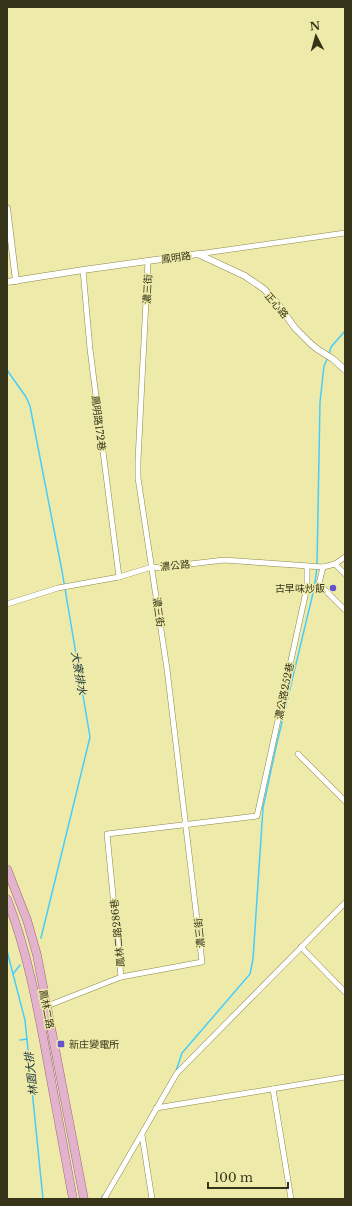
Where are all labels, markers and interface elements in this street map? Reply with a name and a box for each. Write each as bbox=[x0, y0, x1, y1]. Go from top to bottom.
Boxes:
north arrow bbox=[296, 16, 336, 56]
text: N bbox=[309, 18, 321, 34]
street label: 鳳明路 bbox=[160, 249, 192, 266]
street label: 濃三街 bbox=[140, 274, 155, 304]
street label: 正心路 bbox=[262, 290, 291, 321]
street label: 鳳明路172巷 bbox=[89, 395, 108, 451]
street label: 濃公路 bbox=[159, 557, 191, 574]
place label: 古早味炒飯 bbox=[275, 582, 325, 595]
marker: 古早味炒飯 bbox=[328, 583, 338, 593]
street label: 濃三街 bbox=[150, 596, 167, 628]
water label: 大寮排水 bbox=[68, 650, 90, 697]
street label: 濃公路252巷 bbox=[272, 661, 297, 721]
street label: 鳳林二路286巷 bbox=[107, 898, 128, 968]
street label: 濃三街 bbox=[191, 917, 208, 949]
street label: 鳳林二路 bbox=[36, 988, 57, 1030]
place label: 新庄變電所 bbox=[69, 1038, 119, 1051]
marker: 新庄變電所 bbox=[56, 1039, 66, 1049]
water label: 林園大排 bbox=[22, 1049, 40, 1097]
scale bar bbox=[208, 1164, 288, 1190]
text: 100 m bbox=[214, 1170, 253, 1185]

